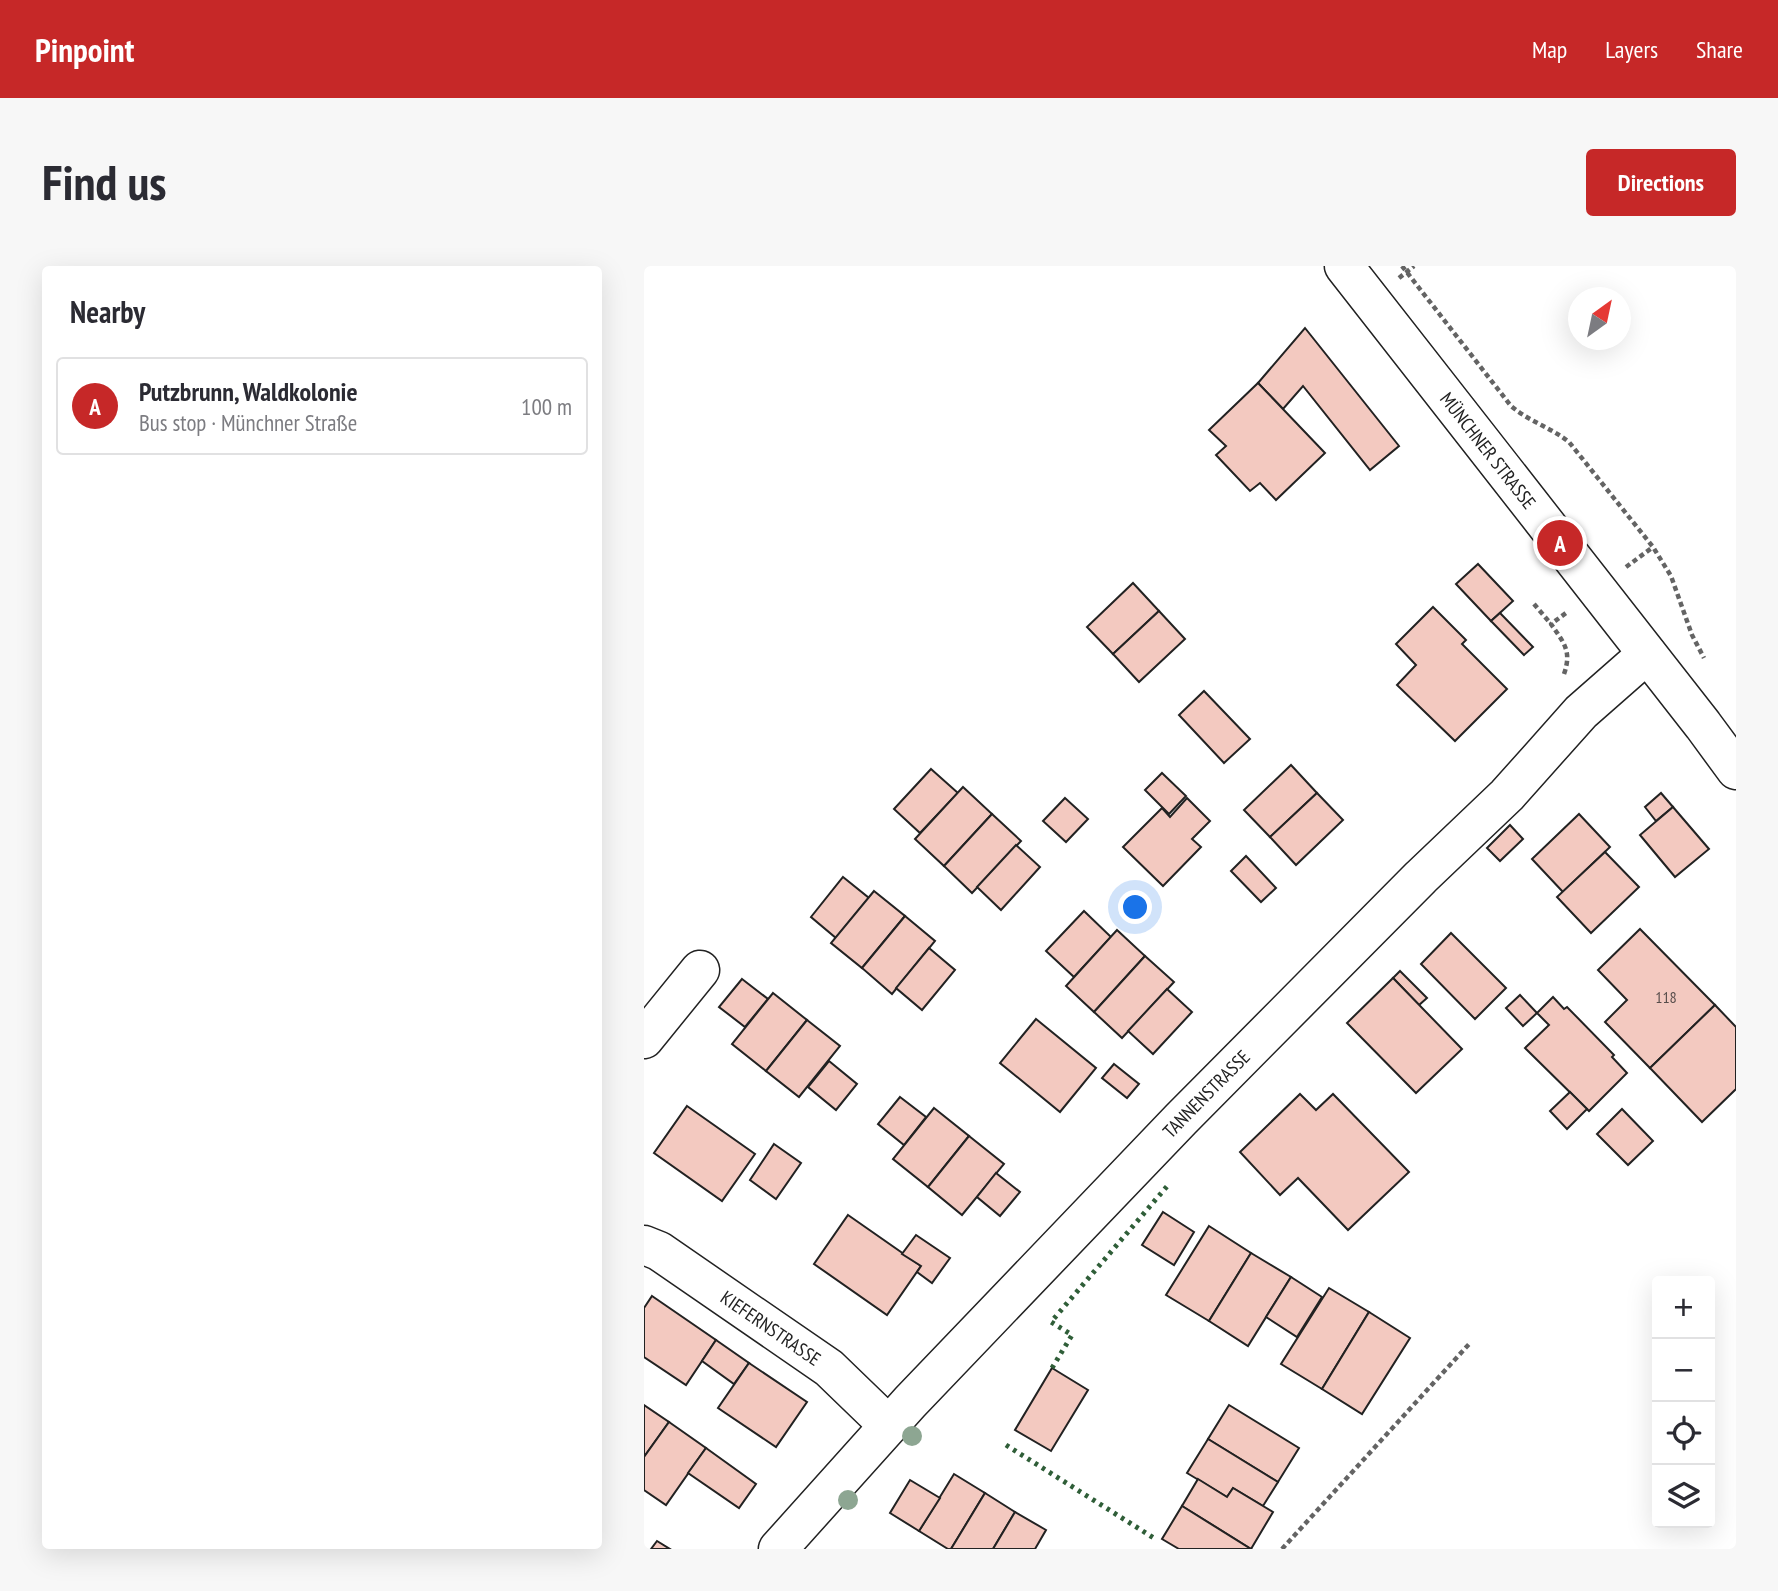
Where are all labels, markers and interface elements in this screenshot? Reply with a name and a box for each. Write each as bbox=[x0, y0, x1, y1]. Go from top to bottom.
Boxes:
text: Pinpoint bbox=[35, 28, 134, 71]
text: Map bbox=[1532, 34, 1567, 65]
text: Layers bbox=[1605, 34, 1658, 65]
text: Share bbox=[1696, 34, 1743, 65]
button: Directions bbox=[1586, 149, 1736, 216]
text: Find us bbox=[42, 150, 166, 214]
north arrow bbox=[1568, 287, 1631, 350]
text: Nearby bbox=[70, 292, 145, 331]
text: Putzbrunn, Waldkolonie bbox=[139, 375, 358, 408]
street label: MÜNCHNER STRASSE bbox=[1435, 387, 1541, 513]
text: A bbox=[89, 392, 101, 421]
text: 100 m bbox=[521, 392, 572, 421]
text: Bus stop · Münchner Straße bbox=[139, 408, 357, 437]
pin: A bbox=[1537, 517, 1583, 569]
your location bbox=[1118, 890, 1152, 924]
house number: 118 bbox=[1655, 987, 1677, 1007]
street label: TANNENSTRASSE bbox=[1158, 1045, 1255, 1143]
map controls bbox=[1652, 1276, 1715, 1528]
button: + bbox=[1652, 1276, 1715, 1339]
street label: KIEFERNSTRASSE bbox=[716, 1285, 826, 1371]
button: − bbox=[1652, 1339, 1715, 1402]
button: locate bbox=[1652, 1402, 1715, 1465]
button: layers bbox=[1652, 1465, 1715, 1528]

